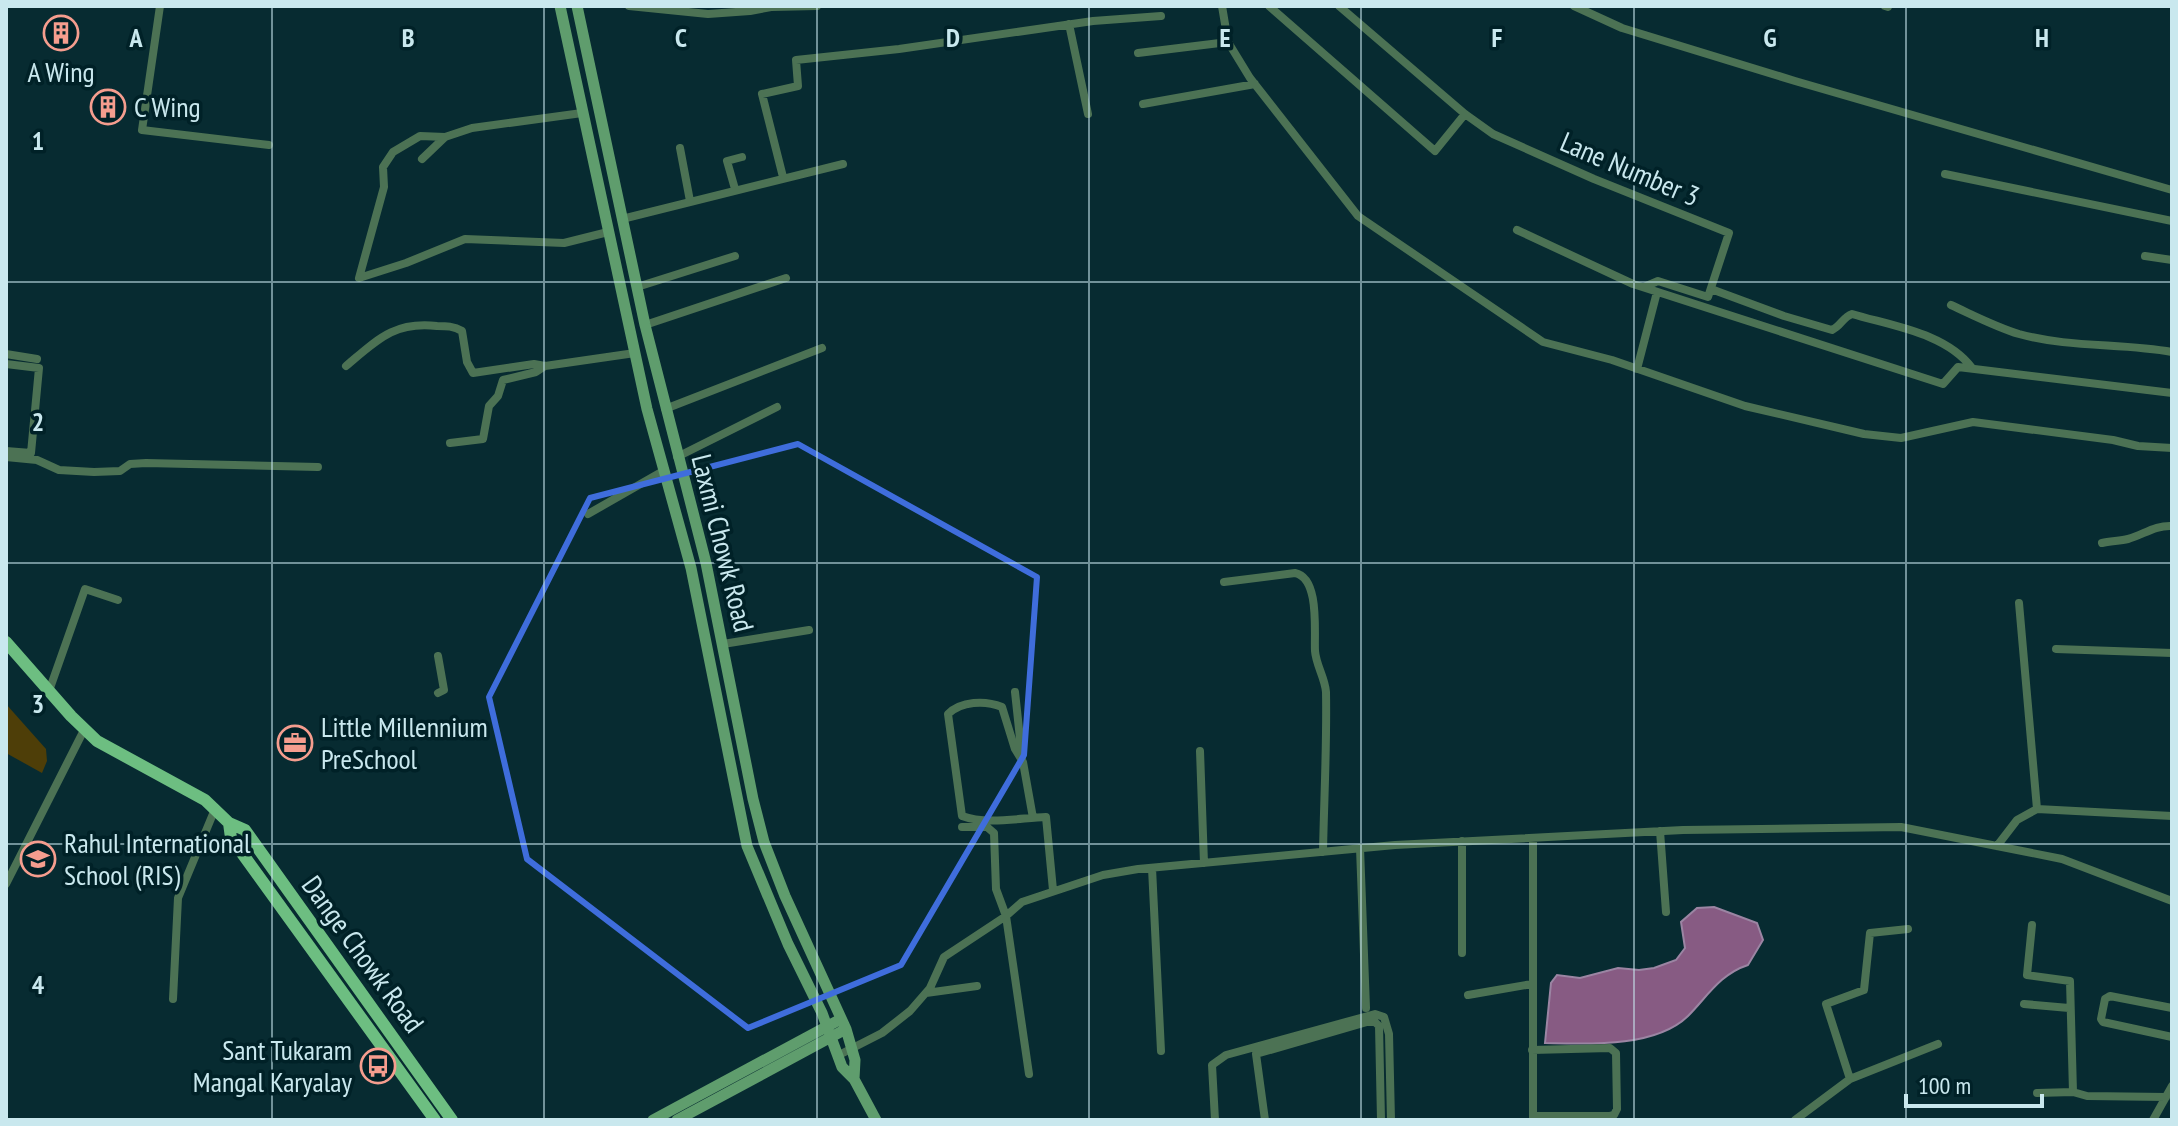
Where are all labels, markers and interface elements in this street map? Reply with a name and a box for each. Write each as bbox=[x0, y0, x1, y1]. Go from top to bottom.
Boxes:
building icon: A Wing bbox=[42, 14, 80, 52]
text: A bbox=[128, 21, 143, 54]
text: B bbox=[402, 21, 415, 54]
text: C bbox=[675, 21, 687, 54]
text: D bbox=[946, 21, 960, 54]
text: E bbox=[1219, 21, 1231, 54]
text: F bbox=[1492, 21, 1503, 54]
text: G bbox=[1763, 21, 1777, 54]
text: H bbox=[2035, 21, 2049, 54]
place label: A Wing bbox=[27, 53, 95, 90]
building icon: C Wing bbox=[89, 88, 127, 126]
place label: C Wing bbox=[134, 88, 201, 125]
street label: Lane Number 3 bbox=[1555, 123, 1705, 214]
text: 1 bbox=[32, 124, 44, 157]
text: 2 bbox=[32, 405, 44, 438]
street label: Laxmi Chowk Road bbox=[684, 450, 763, 635]
text: 3 bbox=[32, 687, 44, 720]
place label: Little Millennium PreSchool bbox=[321, 708, 488, 777]
office icon: Little Millennium PreSchool bbox=[276, 724, 314, 762]
place label: Rahul International School (RIS) bbox=[64, 824, 251, 893]
school or university icon: Rahul International School (RIS) bbox=[19, 840, 57, 878]
street label: Dange Chowk Road bbox=[294, 868, 433, 1039]
text: 4 bbox=[32, 968, 45, 1001]
place label: Sant Tukaram Mangal Karyalay bbox=[193, 1031, 352, 1100]
bus stop icon: Sant Tukaram Mangal Karyalay bbox=[359, 1047, 397, 1085]
scale bar bbox=[1906, 1058, 2042, 1108]
text: 100 m bbox=[1918, 1070, 1971, 1101]

